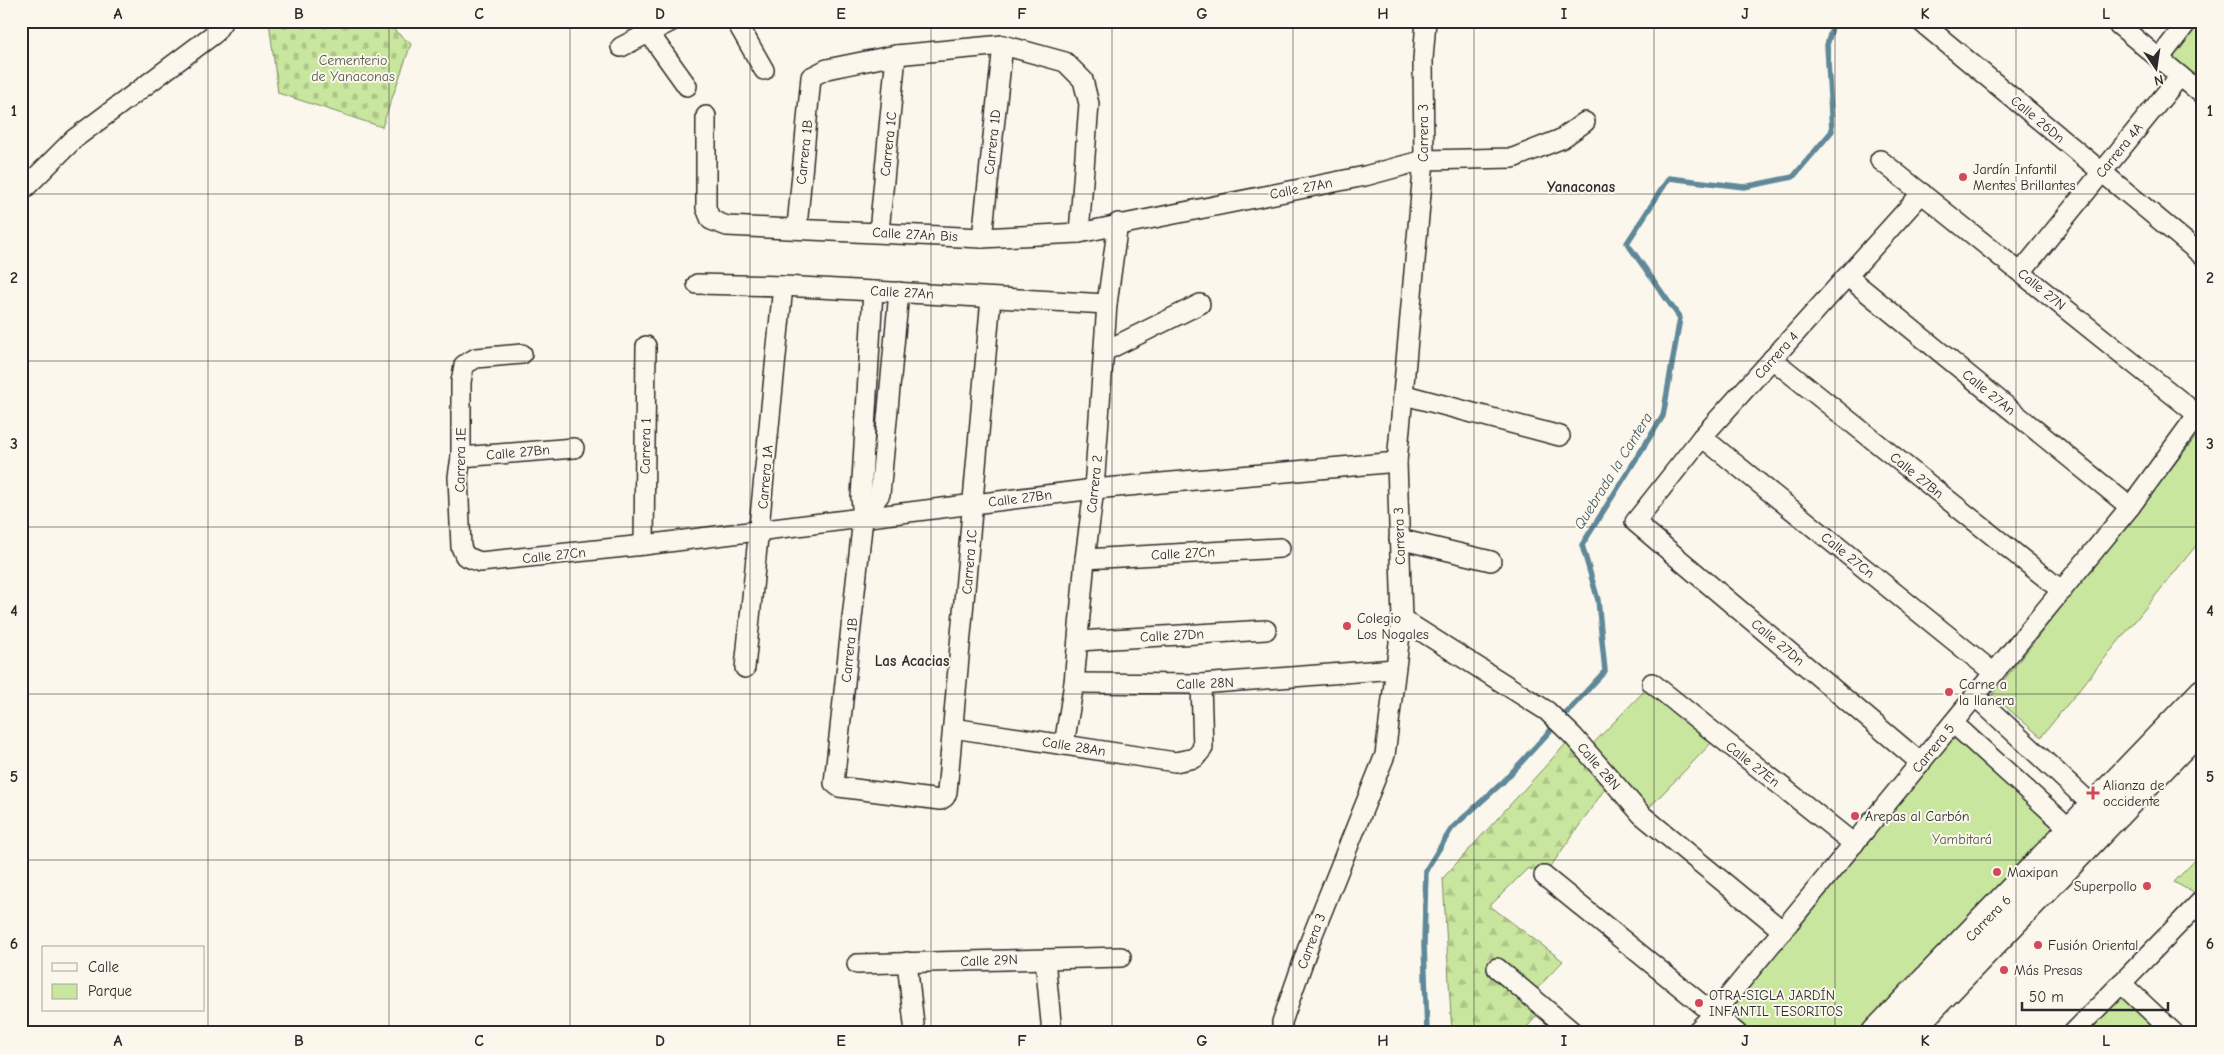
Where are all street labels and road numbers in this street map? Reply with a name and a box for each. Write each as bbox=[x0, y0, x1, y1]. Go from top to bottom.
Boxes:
street label: Calle 26Dn bbox=[2007, 92, 2068, 147]
street label: Carrera 3 bbox=[1415, 104, 1432, 162]
street label: Carrera 1D bbox=[981, 109, 1004, 175]
street label: Carrera 1C bbox=[877, 110, 900, 177]
street label: Carrera 1B bbox=[793, 118, 816, 185]
street label: Carrera 4A bbox=[2092, 119, 2147, 181]
street label: Calle 27An bbox=[1268, 174, 1334, 203]
street label: Calle 27An Bis bbox=[872, 224, 958, 245]
street label: Calle 27N bbox=[2014, 265, 2069, 314]
street label: Calle 27An bbox=[870, 282, 934, 303]
street label: Carrera 4 bbox=[1751, 328, 1802, 382]
street label: Calle 27An bbox=[1959, 366, 2019, 419]
street label: Carrera 1 bbox=[637, 418, 654, 474]
street label: Carrera 1E bbox=[451, 427, 470, 493]
street label: Calle 27Bn bbox=[485, 441, 551, 464]
street label: Carrera 1A bbox=[754, 444, 777, 510]
street label: Calle 27Bn bbox=[1886, 449, 1947, 502]
street label: Carrera 2 bbox=[1083, 454, 1106, 514]
street label: Calle 27Bn bbox=[987, 486, 1053, 511]
street label: Carrera 3 bbox=[1390, 507, 1409, 565]
street label: Carrera 1C bbox=[958, 529, 981, 595]
street label: Calle 27Cn bbox=[1818, 529, 1878, 582]
street label: Calle 27Cn bbox=[1151, 543, 1215, 564]
street label: Calle 27Cn bbox=[521, 544, 587, 567]
street label: Calle 27Dn bbox=[1748, 615, 1808, 669]
street label: Carrera 1B bbox=[838, 616, 861, 683]
street label: Calle 27Dn bbox=[1140, 625, 1204, 646]
street label: Calle 28N bbox=[1176, 674, 1234, 693]
street label: Carrera 5 bbox=[1908, 720, 1958, 776]
street label: Calle 28An bbox=[1041, 733, 1107, 760]
street label: Calle 27En bbox=[1722, 738, 1783, 791]
street label: Calle 28N bbox=[1573, 739, 1624, 794]
street label: Carrera 6 bbox=[1962, 891, 2015, 945]
street label: Carrera 3 bbox=[1294, 911, 1329, 971]
street label: Calle 29N bbox=[960, 951, 1018, 970]

